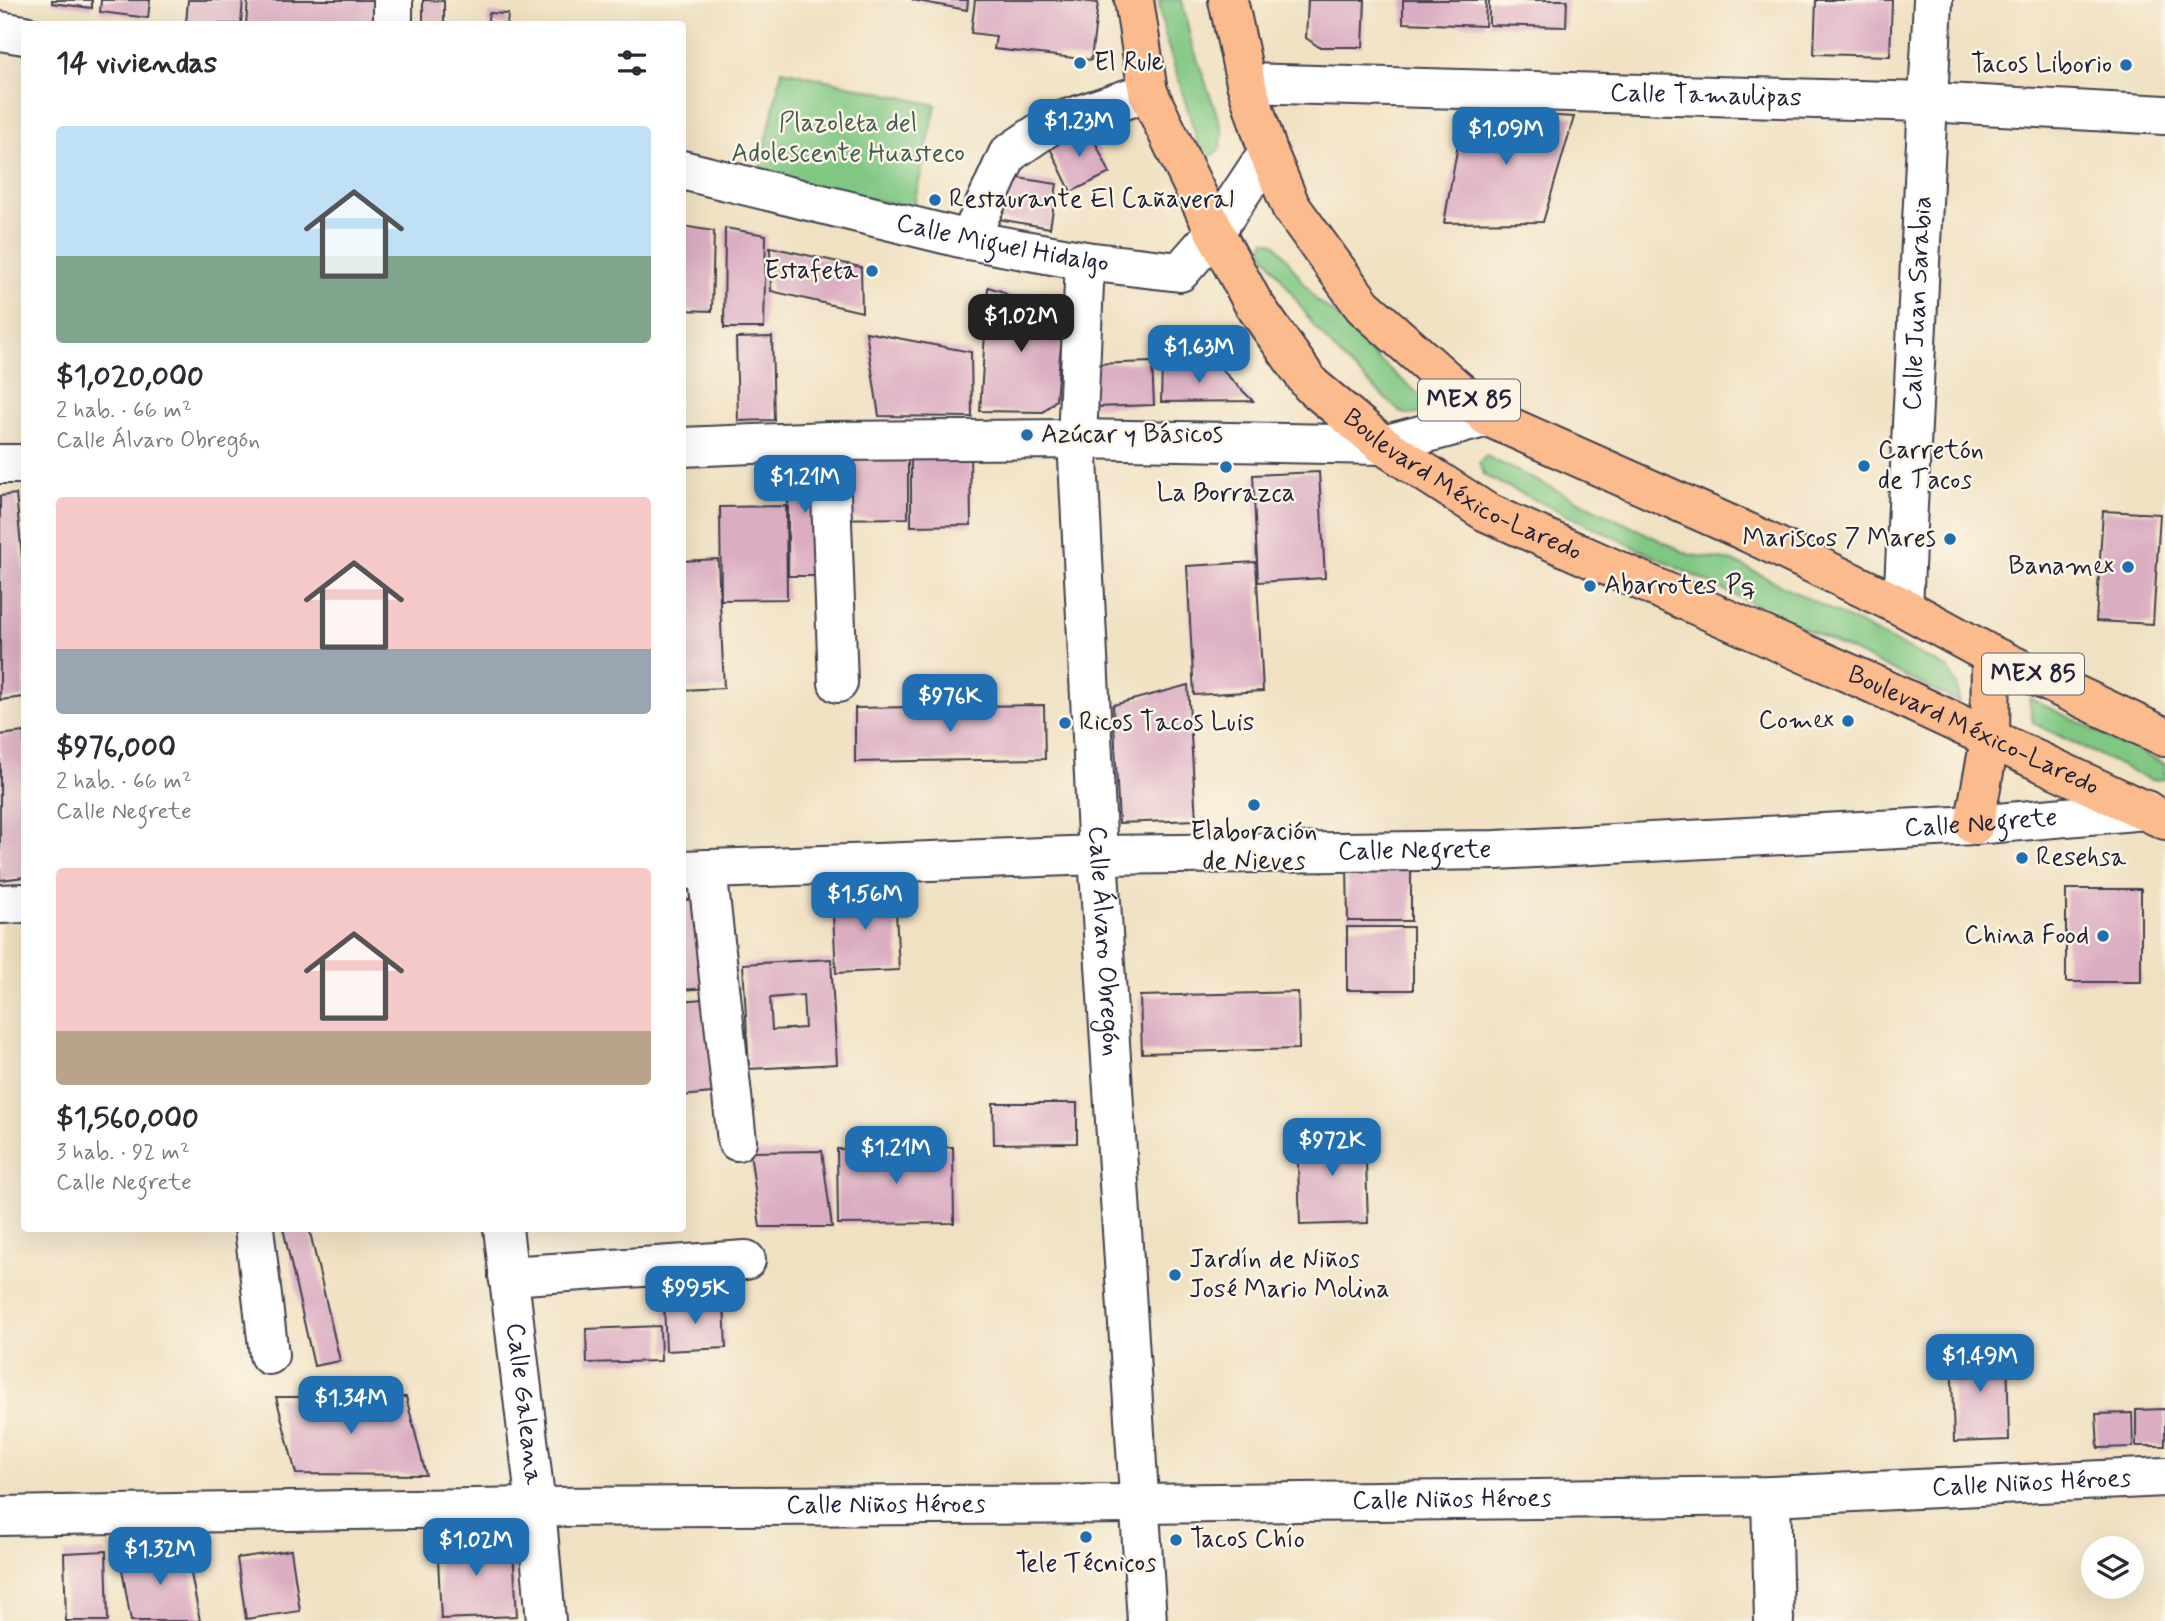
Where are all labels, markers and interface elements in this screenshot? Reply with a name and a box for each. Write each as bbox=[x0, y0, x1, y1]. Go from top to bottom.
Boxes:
text: 14 viviendas bbox=[56, 44, 217, 83]
icon: filters bbox=[613, 44, 651, 82]
place label: El Rule bbox=[1094, 46, 1164, 80]
place label: Tacos Liborio bbox=[1971, 48, 2112, 82]
marker: El Rule bbox=[1072, 55, 1088, 71]
marker: Tacos Liborio bbox=[2118, 57, 2134, 73]
street label: Calle Tamaulipas bbox=[1610, 76, 1802, 115]
pin: $1.23M bbox=[1022, 100, 1136, 159]
park label: Plazoleta del Adolescente Huasteco bbox=[731, 107, 965, 171]
text: $1.23M bbox=[1044, 107, 1114, 137]
pin: $1.09M bbox=[1449, 108, 1563, 167]
text: $1.09M bbox=[1468, 115, 1544, 145]
icon: home bbox=[291, 171, 417, 297]
place label: Restaurante El Cañaveral bbox=[949, 183, 1234, 217]
marker: Restaurante El Cañaveral bbox=[927, 192, 943, 208]
street label: Calle Juan Sarabia bbox=[1896, 195, 1940, 412]
street label: Calle Miguel Hidalgo bbox=[893, 206, 1111, 281]
place label: Estafeta bbox=[764, 254, 858, 288]
marker: Estafeta bbox=[864, 263, 880, 279]
pin: $1.02M bbox=[964, 294, 1078, 354]
text: $1.02M bbox=[984, 302, 1058, 332]
pin: $1.63M bbox=[1142, 326, 1256, 385]
text: $1.63M bbox=[1164, 333, 1234, 363]
text: $1,020,000 bbox=[56, 357, 204, 396]
road number: MEX 85 bbox=[1418, 380, 1520, 421]
text: 2 hab. · 66 m² bbox=[56, 396, 192, 426]
street label: Boulevard México-Laredo bbox=[1335, 401, 1587, 569]
place label: Azúcar y Básicos bbox=[1041, 418, 1223, 452]
text: Calle Álvaro Obregón bbox=[56, 426, 260, 456]
marker: Azúcar y Básicos bbox=[1019, 427, 1035, 443]
place label: Carretón de Tacos bbox=[1878, 434, 1984, 498]
pin: $1.21M bbox=[748, 456, 862, 515]
marker: Carretón de Tacos bbox=[1856, 458, 1872, 474]
marker: La Borrazca bbox=[1218, 459, 1234, 475]
text: $1.21M bbox=[770, 463, 840, 493]
place label: La Borrazca bbox=[1157, 477, 1295, 511]
place label: Mariscos 7 Mares bbox=[1742, 522, 1936, 556]
marker: Mariscos 7 Mares bbox=[1942, 531, 1958, 547]
icon: home bbox=[291, 542, 417, 668]
place label: Banamex bbox=[2008, 550, 2114, 584]
marker: Banamex bbox=[2120, 559, 2136, 575]
place label: Abarrotes Pq bbox=[1604, 569, 1755, 603]
marker: Abarrotes Pq bbox=[1582, 578, 1598, 594]
road number: MEX 85 bbox=[1982, 654, 2084, 694]
street label: Boulevard México-Laredo bbox=[1842, 658, 2105, 804]
pin: $976K bbox=[901, 674, 999, 734]
text: $976K bbox=[918, 682, 982, 712]
place label: Comex bbox=[1759, 704, 1834, 738]
place label: Ricos Tacos Luis bbox=[1079, 706, 1254, 740]
marker: Comex bbox=[1840, 713, 1856, 729]
marker: Ricos Tacos Luis bbox=[1057, 715, 1073, 731]
text: $976,000 bbox=[56, 728, 176, 767]
text: 2 hab. · 66 m² bbox=[56, 767, 192, 797]
text: Calle Negrete bbox=[56, 797, 192, 827]
marker: Elaboración de Nieves bbox=[1246, 797, 1262, 813]
street label: Calle Negrete bbox=[1904, 801, 2059, 846]
place label: Elaboración de Nieves bbox=[1191, 815, 1317, 879]
street label: Calle Álvaro Obregón bbox=[1080, 825, 1128, 1057]
street label: Calle Negrete bbox=[1338, 833, 1492, 871]
place label: Resehsa bbox=[2036, 841, 2126, 875]
marker: Resehsa bbox=[2014, 850, 2030, 866]
pin: $1.56M bbox=[808, 872, 922, 932]
text: $1.56M bbox=[827, 880, 903, 910]
icon: home bbox=[291, 913, 417, 1039]
place label: China Food bbox=[1964, 919, 2089, 953]
marker: China Food bbox=[2095, 928, 2111, 944]
text: $1,560,000 bbox=[56, 1099, 199, 1138]
pin: $972K bbox=[1283, 1118, 1381, 1178]
pin: $1.21M bbox=[839, 1126, 953, 1186]
text: $972K bbox=[1299, 1126, 1365, 1156]
text: $1.21M bbox=[861, 1134, 931, 1164]
text: 3 hab. · 92 m² bbox=[56, 1138, 190, 1168]
text: Calle Negrete bbox=[56, 1168, 192, 1198]
place label: Jardín de Niños José Mario Molina bbox=[1189, 1243, 1390, 1307]
pin: $995K bbox=[646, 1266, 744, 1326]
marker: Jardín de Niños José Mario Molina bbox=[1167, 1267, 1183, 1283]
text: $995K bbox=[661, 1274, 729, 1304]
street label: Calle Galeana bbox=[497, 1321, 550, 1487]
pin: $1.49M bbox=[1923, 1334, 2037, 1394]
text: $1.49M bbox=[1942, 1342, 2018, 1372]
pin: $1.34M bbox=[294, 1376, 408, 1436]
text: $1.34M bbox=[314, 1384, 388, 1414]
street label: Calle Niños Héroes bbox=[1931, 1462, 2132, 1505]
street label: Calle Niños Héroes bbox=[1352, 1482, 1552, 1518]
street label: Calle Niños Héroes bbox=[786, 1488, 986, 1523]
pin: $1.02M bbox=[419, 1518, 533, 1578]
place label: Tacos Chío bbox=[1190, 1523, 1305, 1557]
text: $1.02M bbox=[439, 1526, 513, 1556]
pin: $1.32M bbox=[103, 1528, 217, 1587]
marker: Tele Técnicos bbox=[1078, 1529, 1094, 1545]
marker: Tacos Chío bbox=[1168, 1532, 1184, 1548]
text: $1.32M bbox=[124, 1535, 196, 1565]
map controls bbox=[2081, 1536, 2144, 1599]
button: layers bbox=[2081, 1536, 2144, 1599]
place label: Tele Técnicos bbox=[1015, 1547, 1157, 1581]

